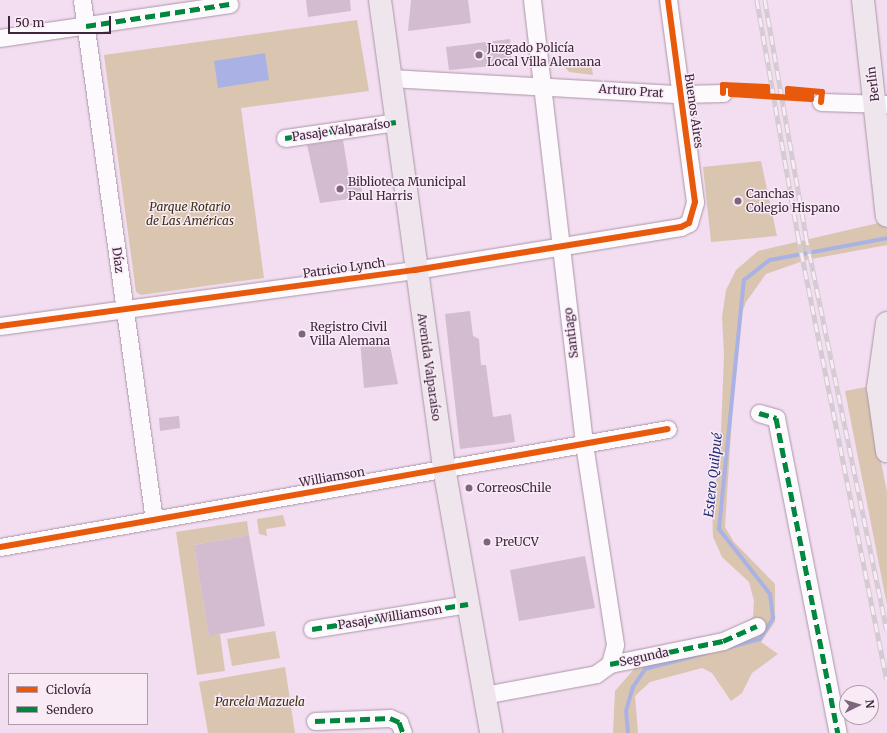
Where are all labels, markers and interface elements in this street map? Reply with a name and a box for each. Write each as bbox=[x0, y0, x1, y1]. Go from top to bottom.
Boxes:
scale bar bbox=[10, 8, 113, 34]
text: 50 m bbox=[15, 15, 44, 30]
place label: Juzgado Policía Local Villa Alemana bbox=[487, 41, 601, 69]
marker: Juzgado Policía Local Villa Alemana bbox=[474, 50, 484, 60]
street label: Berlín bbox=[864, 66, 882, 102]
street label: Buenos Aires bbox=[682, 73, 706, 149]
street label: Arturo Prat bbox=[598, 82, 664, 100]
street label: Pasaje Valparaíso bbox=[291, 116, 391, 144]
place label: Biblioteca Municipal Paul Harris bbox=[348, 175, 466, 203]
marker: Biblioteca Municipal Paul Harris bbox=[335, 184, 345, 194]
place label: Canchas Colegio Hispano bbox=[746, 187, 840, 215]
marker: Canchas Colegio Hispano bbox=[733, 196, 743, 206]
park label: Parque Rotario de Las Américas bbox=[146, 200, 234, 228]
street label: Díaz bbox=[109, 246, 127, 274]
street label: Patricio Lynch bbox=[302, 255, 386, 281]
street label: Santiago bbox=[561, 307, 581, 359]
street label: Avenida Valparaíso bbox=[414, 312, 444, 422]
place label: Registro Civil Villa Alemana bbox=[310, 320, 390, 348]
marker: Registro Civil Villa Alemana bbox=[297, 329, 307, 339]
water label: Estero Quilpué bbox=[702, 432, 726, 518]
street label: Williamson bbox=[298, 464, 366, 490]
place label: CorreosChile bbox=[477, 481, 551, 495]
marker: CorreosChile bbox=[464, 483, 474, 493]
place label: PreUCV bbox=[495, 535, 539, 549]
marker: PreUCV bbox=[482, 537, 492, 547]
street label: Pasaje Williamson bbox=[337, 602, 443, 632]
street label: Segunda bbox=[618, 645, 670, 669]
legend bbox=[8, 673, 148, 725]
text: Ciclovía bbox=[46, 682, 91, 697]
north arrow bbox=[839, 685, 879, 725]
park label: Parcela Mazuela bbox=[215, 695, 305, 709]
text: N bbox=[863, 699, 877, 709]
text: Sendero bbox=[46, 702, 93, 717]

